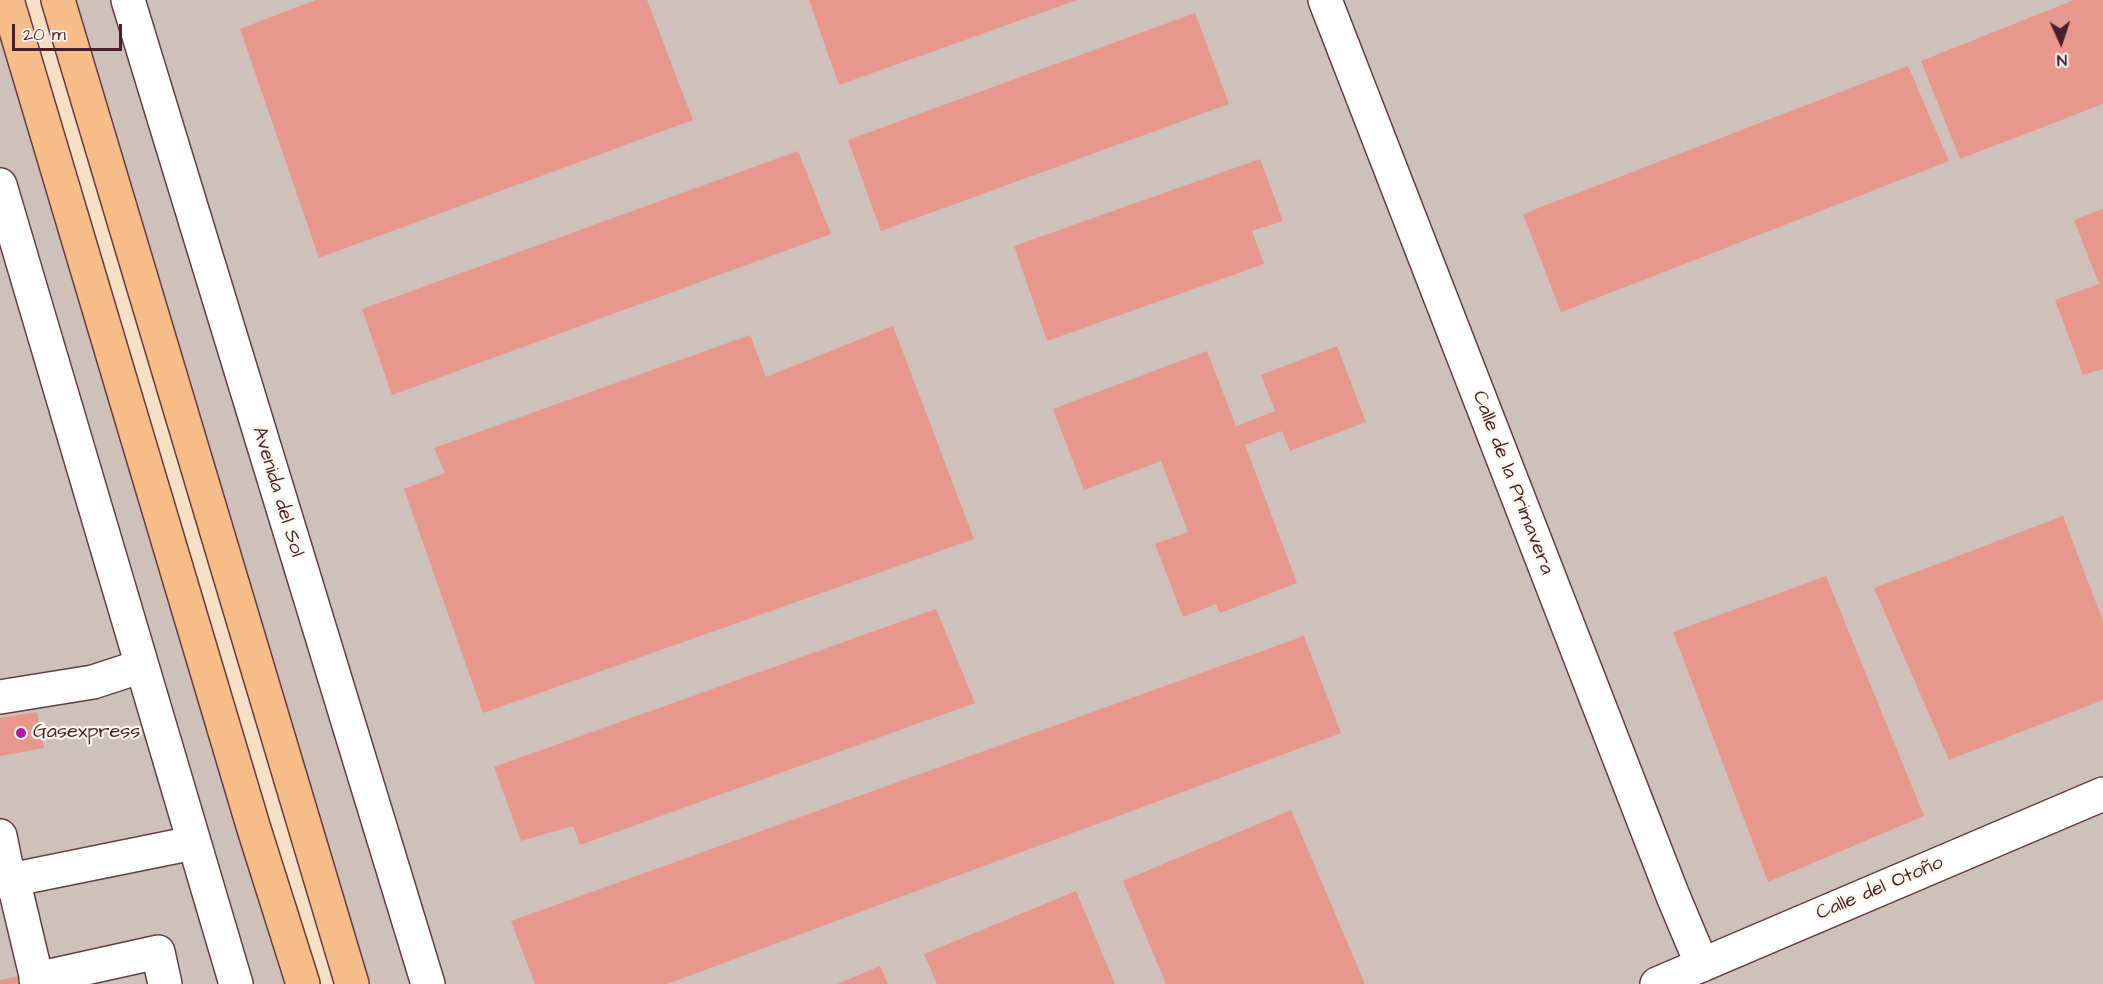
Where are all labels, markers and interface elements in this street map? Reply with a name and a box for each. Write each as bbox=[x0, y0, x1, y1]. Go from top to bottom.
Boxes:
scale bar bbox=[15, 12, 124, 50]
north arrow bbox=[2031, 12, 2091, 72]
text: 20 m bbox=[23, 22, 66, 47]
text: N bbox=[2056, 49, 2068, 71]
street label: Calle de la Primavera bbox=[1466, 388, 1558, 578]
street label: Avenida del Sol bbox=[246, 424, 308, 560]
place label: Gasexpress bbox=[33, 721, 140, 745]
marker: Gasexpress bbox=[14, 726, 28, 740]
street label: Calle del Otoño bbox=[1813, 851, 1947, 927]

